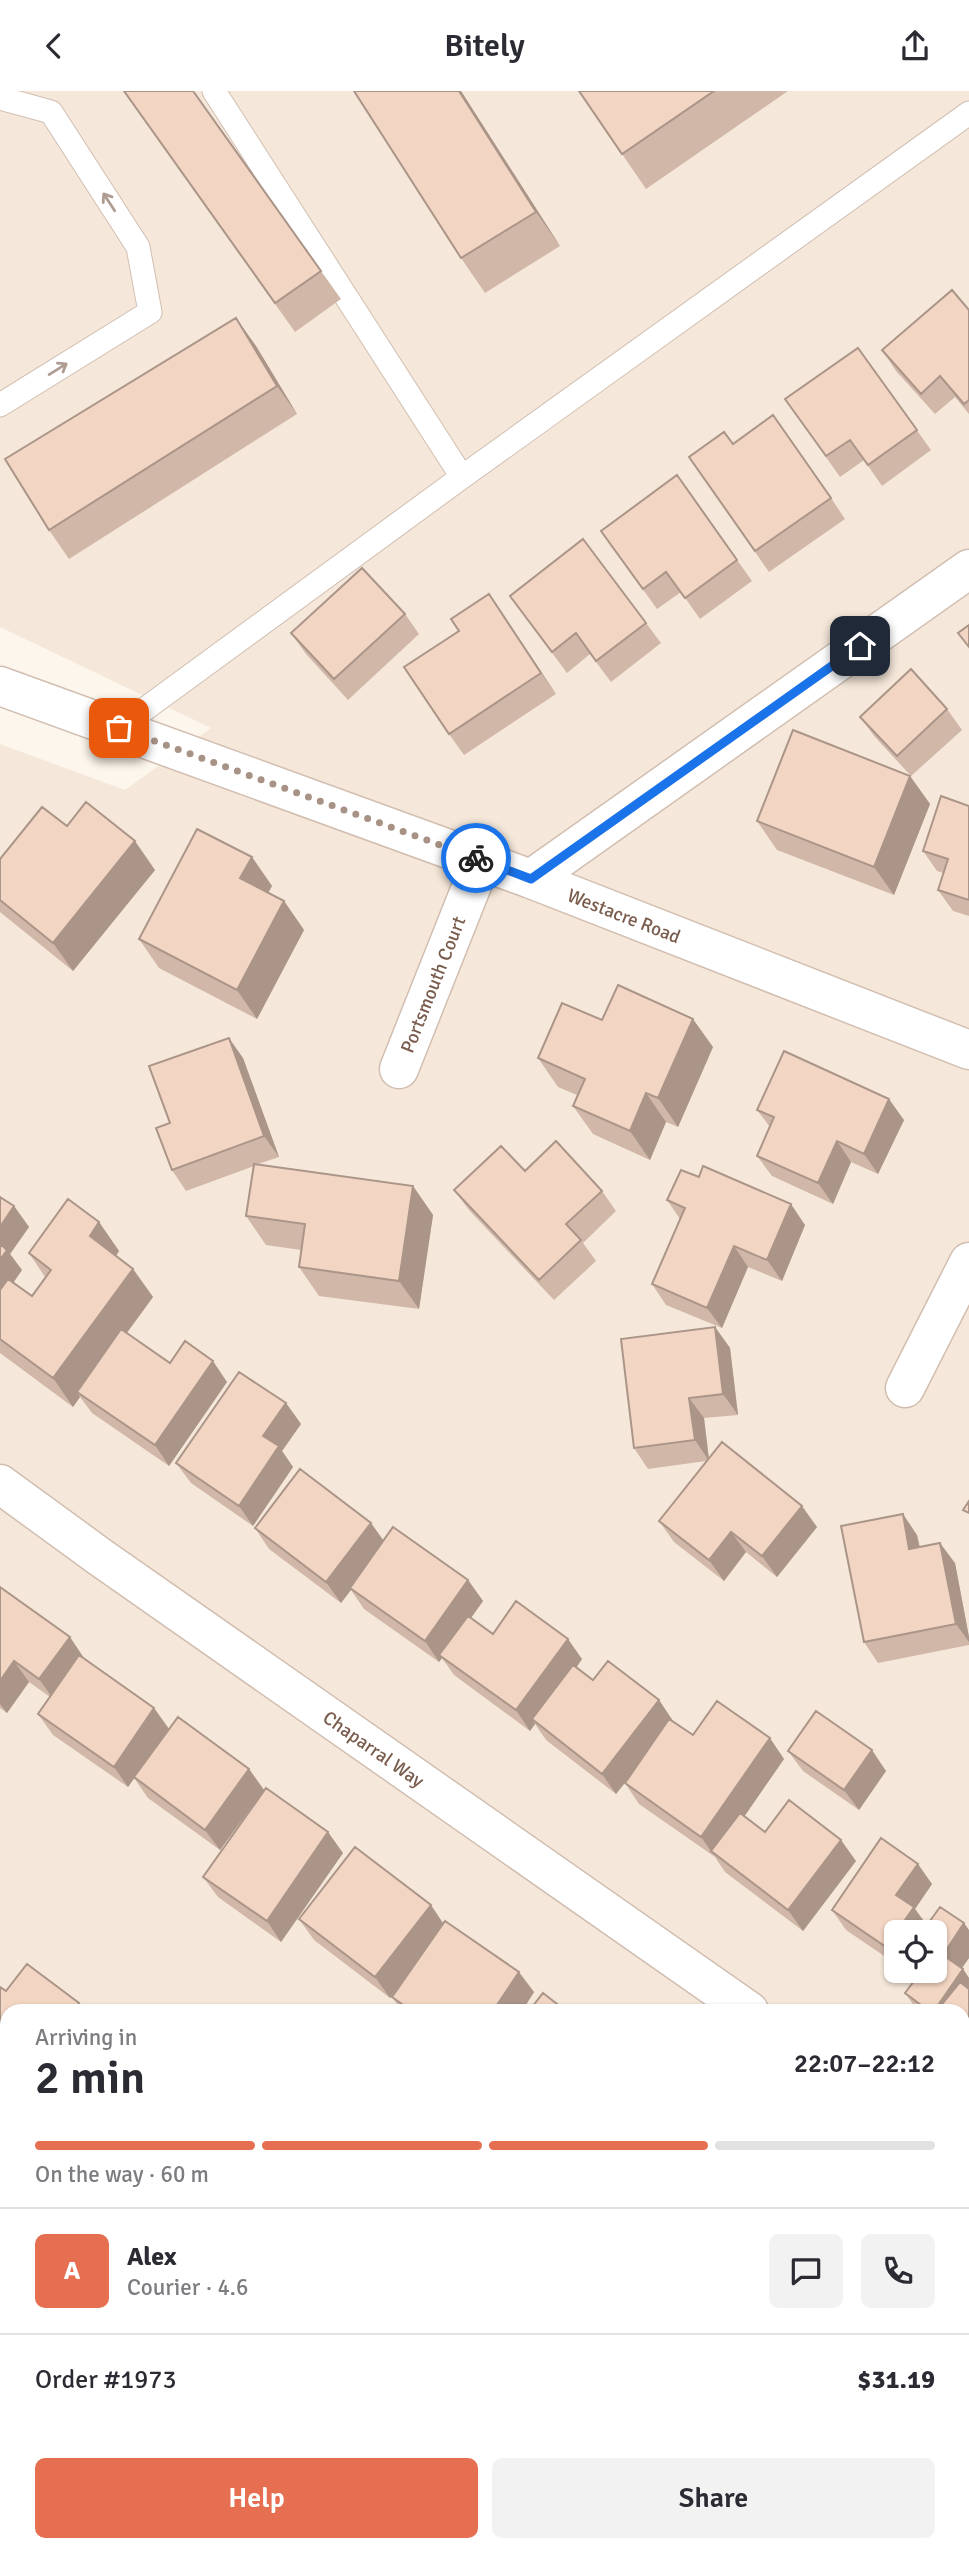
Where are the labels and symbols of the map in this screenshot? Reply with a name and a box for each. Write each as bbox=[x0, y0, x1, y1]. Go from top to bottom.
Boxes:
one-way arrow bbox=[102, 193, 116, 213]
one-way arrow bbox=[48, 362, 67, 377]
pin bbox=[830, 616, 890, 676]
pin bbox=[89, 698, 149, 758]
courier bbox=[441, 823, 511, 893]
street label: Westacre Road bbox=[564, 883, 684, 949]
street label: Portsmouth Court bbox=[396, 913, 472, 1057]
street label: Chaparral Way bbox=[318, 1706, 429, 1793]

